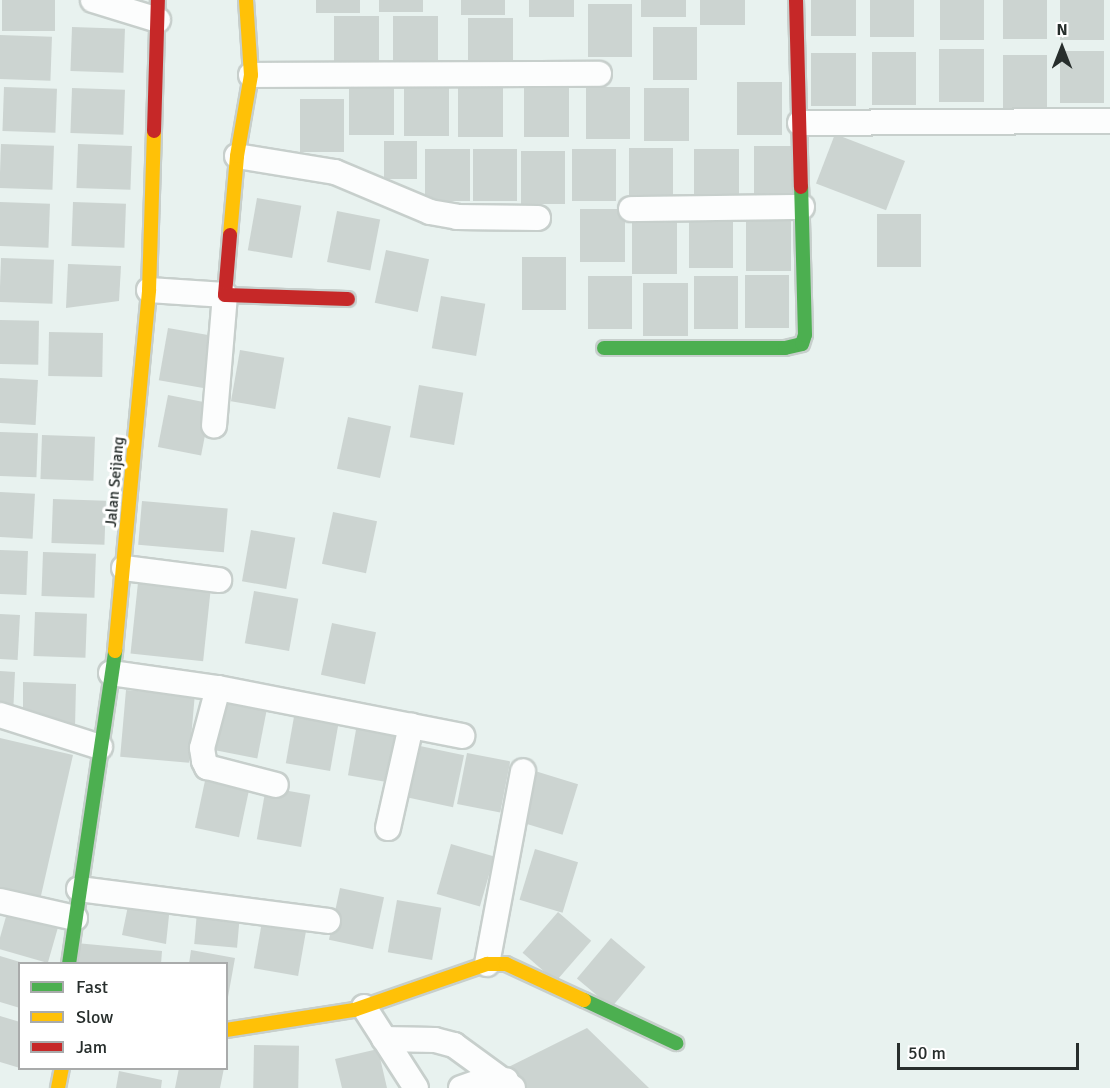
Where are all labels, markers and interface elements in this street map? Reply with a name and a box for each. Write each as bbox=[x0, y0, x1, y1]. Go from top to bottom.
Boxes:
north arrow bbox=[1032, 18, 1092, 78]
text: N bbox=[1056, 20, 1068, 40]
street label: Jalan Seijang bbox=[101, 436, 129, 528]
legend bbox=[18, 962, 228, 1070]
text: Fast bbox=[76, 976, 108, 998]
text: Slow bbox=[76, 1006, 113, 1028]
scale bar bbox=[900, 1031, 1082, 1069]
text: Jam bbox=[76, 1036, 107, 1058]
text: 50 m bbox=[908, 1042, 946, 1064]

